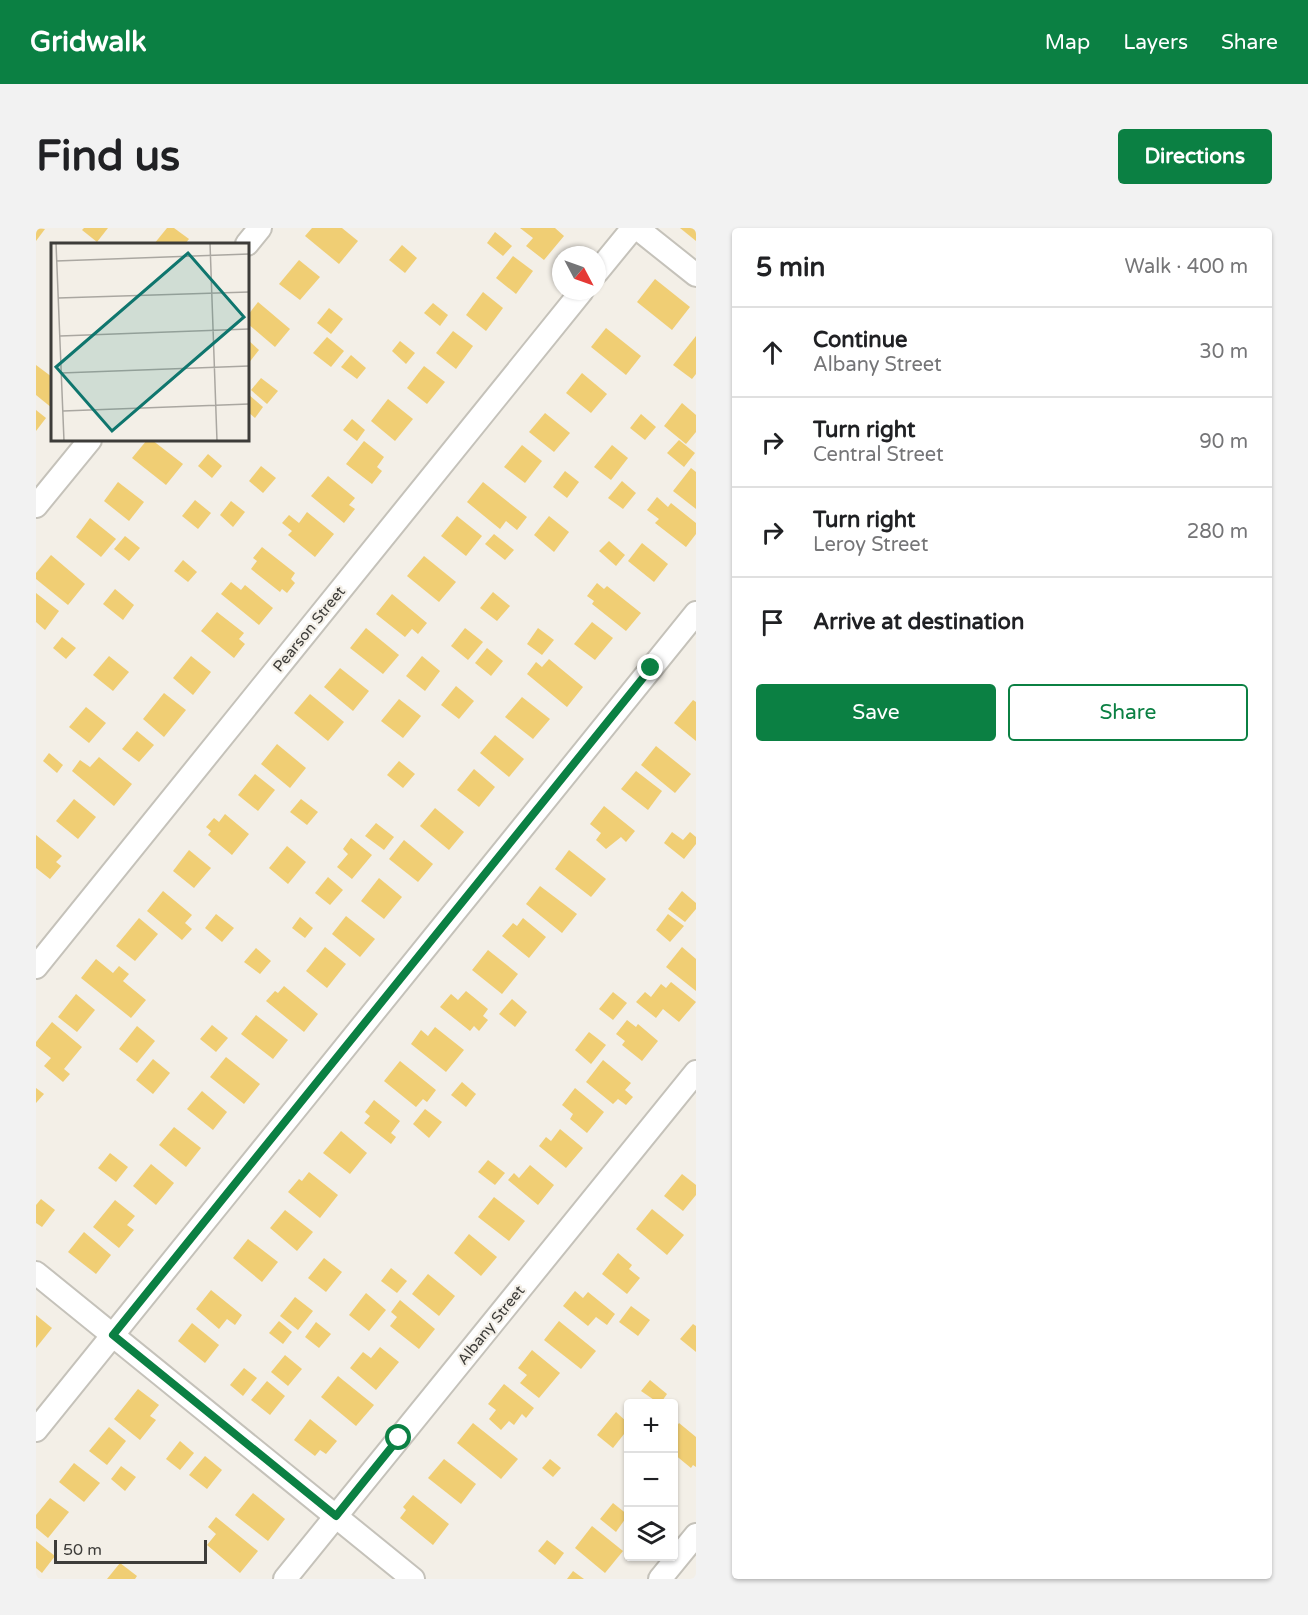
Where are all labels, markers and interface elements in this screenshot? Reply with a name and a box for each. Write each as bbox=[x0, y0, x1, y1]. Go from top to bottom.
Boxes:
text: Gridwalk bbox=[30, 25, 147, 59]
text: Map bbox=[1045, 30, 1090, 55]
text: Layers bbox=[1123, 30, 1188, 55]
text: Share bbox=[1221, 30, 1278, 55]
button: Directions bbox=[1118, 129, 1272, 184]
text: Find us bbox=[36, 131, 180, 182]
inset map bbox=[51, 243, 249, 441]
north arrow bbox=[552, 246, 606, 300]
text: 5 min bbox=[756, 252, 825, 283]
text: Walk · 400 m bbox=[1125, 255, 1248, 279]
text: Continue bbox=[813, 327, 908, 353]
icon: ahead bbox=[756, 336, 789, 369]
text: 30 m bbox=[1199, 340, 1248, 364]
text: Albany Street bbox=[813, 353, 942, 377]
text: Turn right bbox=[813, 417, 915, 443]
icon: right bbox=[756, 426, 789, 459]
text: 90 m bbox=[1199, 430, 1248, 454]
text: Central Street bbox=[813, 443, 944, 467]
text: Turn right bbox=[813, 507, 915, 533]
icon: right bbox=[756, 516, 789, 549]
text: 280 m bbox=[1187, 520, 1248, 544]
text: Leroy Street bbox=[813, 533, 928, 557]
street label: Pearson Street bbox=[269, 582, 349, 675]
icon: arrive bbox=[756, 606, 789, 639]
text: Arrive at destination bbox=[813, 609, 1024, 635]
route end bbox=[637, 654, 663, 680]
button: Save bbox=[756, 684, 996, 741]
button: Share bbox=[1008, 684, 1248, 741]
street label: Albany Street bbox=[454, 1282, 529, 1368]
map controls bbox=[624, 1399, 678, 1561]
button: + bbox=[624, 1399, 678, 1453]
route start bbox=[385, 1424, 411, 1450]
button: − bbox=[624, 1453, 678, 1507]
button: layers bbox=[624, 1507, 678, 1561]
scale bar bbox=[54, 1537, 207, 1564]
text: 50 m bbox=[63, 1540, 102, 1560]

